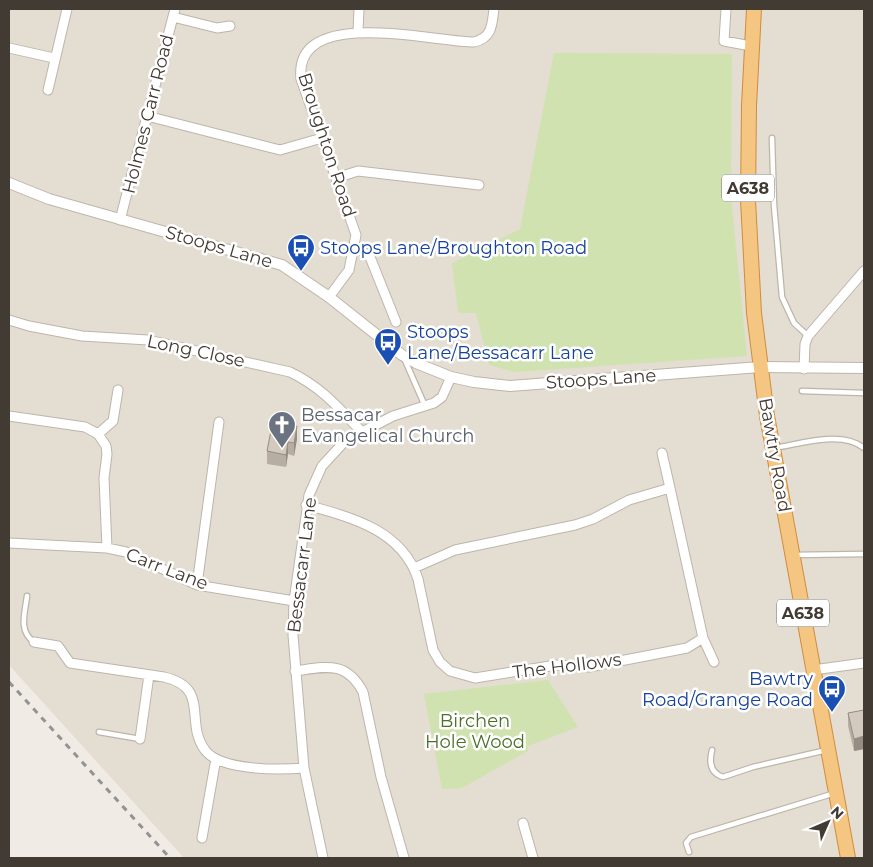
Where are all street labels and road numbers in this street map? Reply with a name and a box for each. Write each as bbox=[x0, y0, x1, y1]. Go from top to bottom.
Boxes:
street label: Holmes Carr Road bbox=[118, 32, 178, 196]
street label: Broughton Road bbox=[293, 70, 361, 220]
road number: A638 bbox=[722, 174, 774, 202]
street label: Stoops Lane bbox=[163, 221, 275, 273]
street label: Long Close bbox=[145, 330, 247, 372]
street label: Stoops Lane bbox=[545, 364, 657, 394]
street label: Bawtry Road bbox=[754, 396, 796, 514]
street label: Bessacarr Lane bbox=[283, 496, 321, 634]
street label: Carr Lane bbox=[123, 543, 211, 595]
road number: A638 bbox=[777, 600, 829, 626]
street label: The Hollows bbox=[511, 648, 623, 684]

